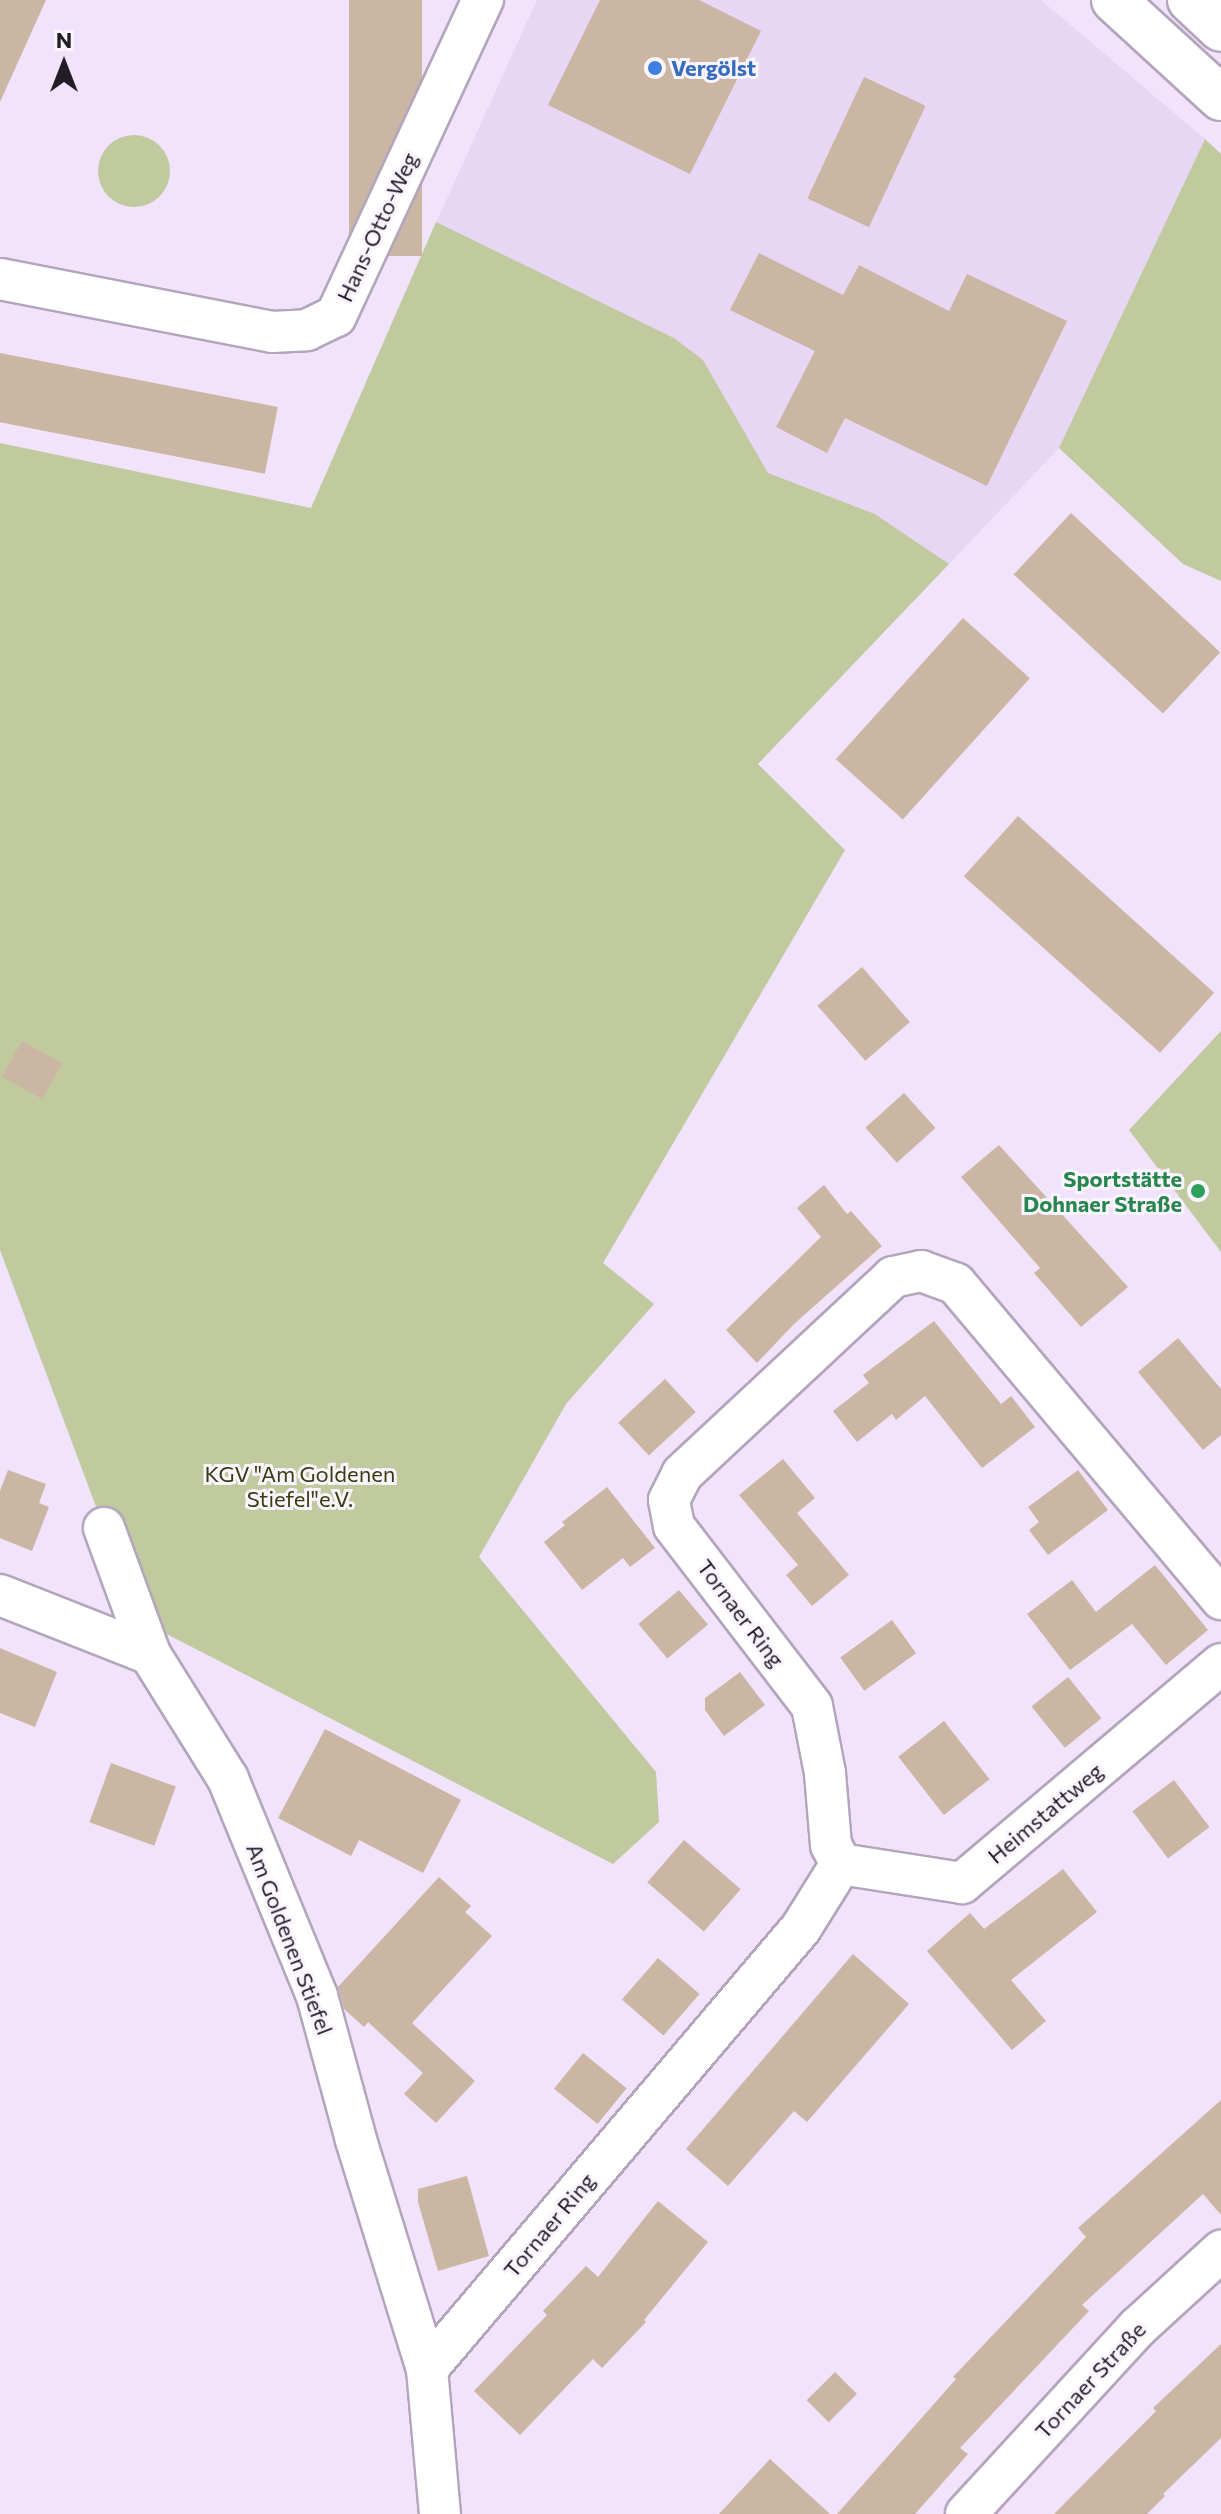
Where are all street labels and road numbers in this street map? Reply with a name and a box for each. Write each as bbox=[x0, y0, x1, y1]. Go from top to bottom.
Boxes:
street label: Hans-Otto-Weg bbox=[331, 148, 423, 306]
street label: Tornaer Ring bbox=[692, 1554, 790, 1672]
street label: Heimstattweg bbox=[982, 1757, 1108, 1869]
street label: Am Goldenen Stiefel bbox=[241, 1840, 339, 2038]
street label: Tornaer Ring bbox=[498, 2167, 600, 2283]
street label: Tornaer Straße bbox=[1029, 2316, 1151, 2444]

